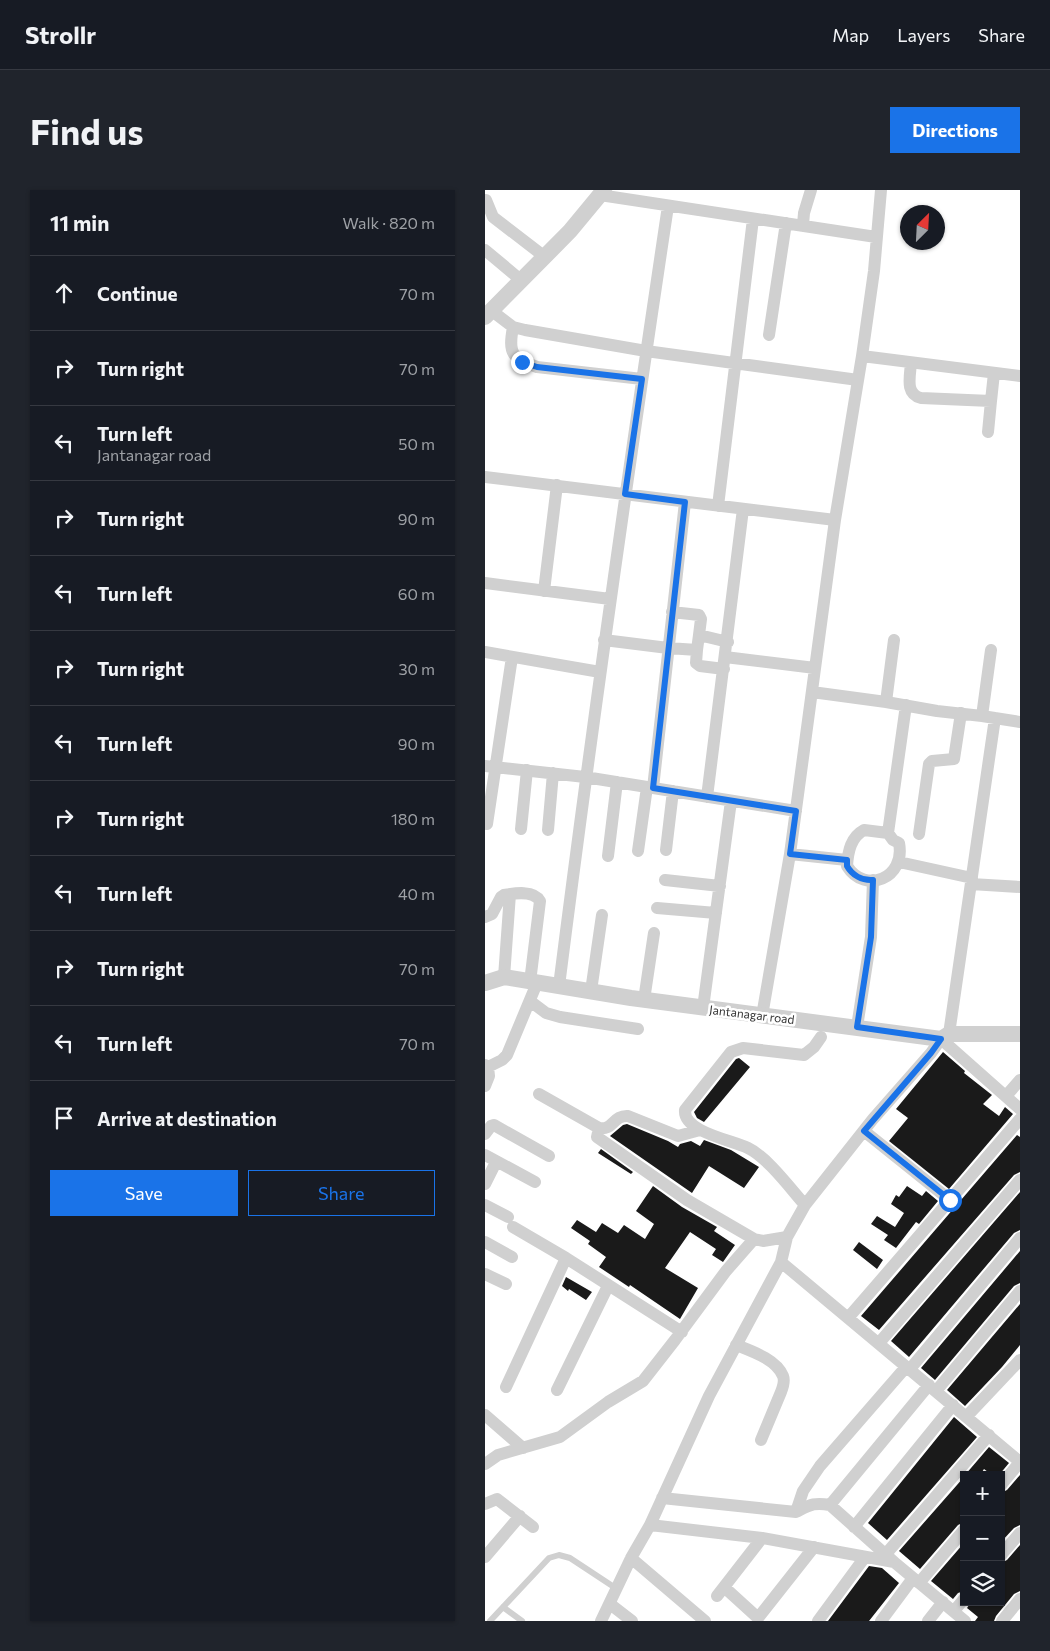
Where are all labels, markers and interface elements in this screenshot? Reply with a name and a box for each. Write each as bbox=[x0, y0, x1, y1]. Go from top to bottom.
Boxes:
text: Strollr bbox=[25, 20, 96, 49]
text: Map bbox=[832, 24, 869, 46]
text: Layers bbox=[897, 24, 950, 46]
text: Share bbox=[978, 24, 1025, 46]
button: Directions bbox=[890, 107, 1020, 153]
text: Find us bbox=[30, 109, 144, 152]
north arrow bbox=[900, 205, 945, 250]
text: 11 min bbox=[50, 210, 109, 235]
text: Walk · 820 m bbox=[343, 213, 435, 232]
icon: ahead bbox=[50, 279, 78, 307]
text: Continue bbox=[97, 282, 177, 305]
text: 70 m bbox=[399, 284, 435, 303]
route end bbox=[511, 351, 534, 374]
icon: right bbox=[50, 354, 78, 382]
text: Turn right bbox=[97, 357, 184, 380]
text: 70 m bbox=[399, 359, 435, 378]
text: Turn left bbox=[97, 422, 172, 445]
icon: left bbox=[50, 429, 78, 457]
text: 50 m bbox=[398, 434, 435, 453]
text: Jantanagar road bbox=[97, 445, 211, 464]
icon: right bbox=[50, 504, 78, 532]
text: Turn right bbox=[97, 507, 184, 530]
text: 90 m bbox=[398, 509, 435, 528]
icon: left bbox=[50, 579, 78, 607]
text: Turn left bbox=[97, 582, 172, 605]
text: 60 m bbox=[398, 584, 435, 603]
icon: right bbox=[50, 654, 78, 682]
text: Turn right bbox=[97, 657, 184, 680]
text: 30 m bbox=[398, 659, 435, 678]
icon: left bbox=[50, 729, 78, 757]
text: Turn left bbox=[97, 732, 172, 755]
text: 90 m bbox=[398, 734, 435, 753]
icon: right bbox=[50, 804, 78, 832]
text: Turn right bbox=[97, 807, 184, 830]
text: 180 m bbox=[391, 809, 435, 828]
icon: left bbox=[50, 879, 78, 907]
text: Turn left bbox=[97, 882, 172, 905]
text: 40 m bbox=[398, 884, 435, 903]
icon: right bbox=[50, 954, 78, 982]
text: Turn right bbox=[97, 957, 184, 980]
text: 70 m bbox=[399, 959, 435, 978]
street label: Jantanagar road bbox=[708, 1002, 795, 1027]
icon: left bbox=[50, 1029, 78, 1057]
text: Turn left bbox=[97, 1032, 172, 1055]
text: 70 m bbox=[399, 1034, 435, 1053]
icon: arrive bbox=[50, 1104, 78, 1132]
text: Arrive at destination bbox=[97, 1107, 277, 1130]
button: Save bbox=[50, 1170, 238, 1216]
button: Share bbox=[248, 1170, 435, 1216]
route start bbox=[939, 1189, 962, 1212]
map controls bbox=[960, 1471, 1005, 1606]
button: + bbox=[960, 1471, 1005, 1516]
button: − bbox=[960, 1516, 1005, 1561]
button: layers bbox=[960, 1561, 1005, 1606]

